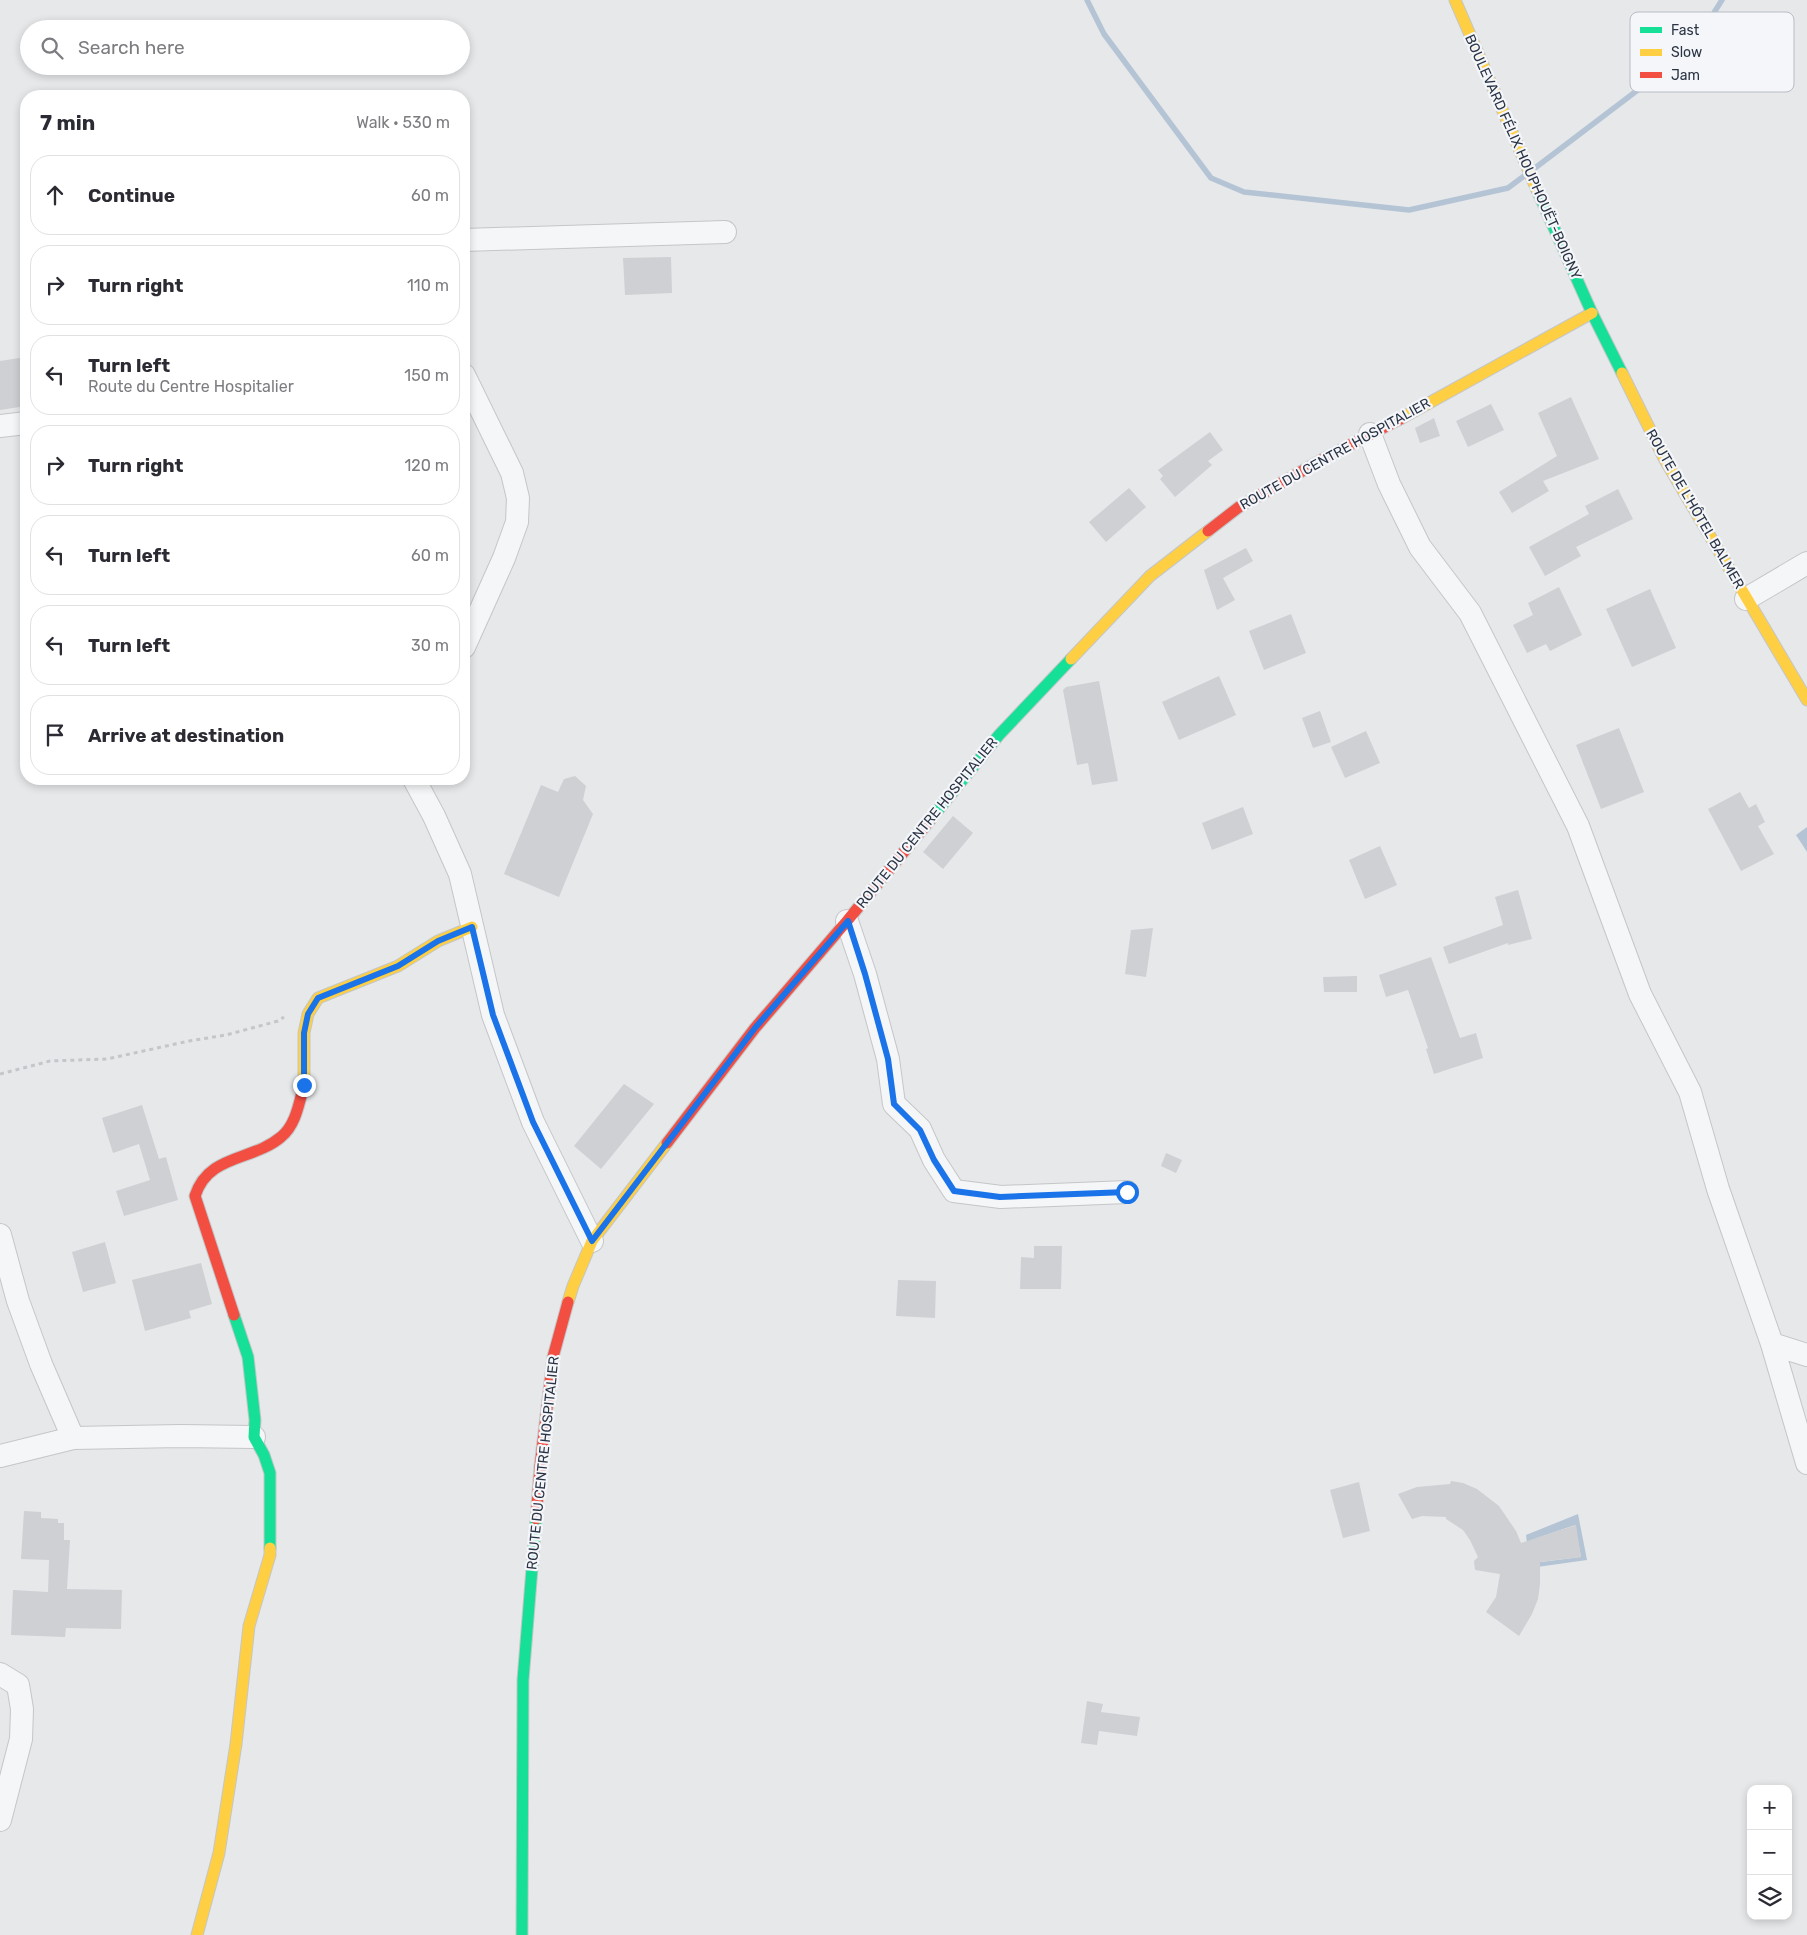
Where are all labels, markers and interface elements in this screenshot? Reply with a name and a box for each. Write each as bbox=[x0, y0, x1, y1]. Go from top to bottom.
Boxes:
legend bbox=[1630, 12, 1794, 92]
search box bbox=[20, 20, 470, 75]
text: Fast bbox=[1671, 22, 1700, 39]
street label: BOULEVARD FÉLIX HOUPHOUËT-BOIGNY bbox=[1461, 31, 1586, 282]
icon: search bbox=[38, 34, 66, 62]
text: Search here bbox=[78, 36, 185, 59]
text: Slow bbox=[1671, 44, 1702, 61]
text: Jam bbox=[1671, 67, 1700, 84]
text: 7 min bbox=[40, 110, 95, 135]
text: Walk · 530 m bbox=[356, 113, 450, 132]
icon: ahead bbox=[41, 181, 69, 209]
text: Continue bbox=[88, 184, 175, 207]
text: 60 m bbox=[411, 186, 449, 205]
icon: right bbox=[41, 271, 69, 299]
text: Turn right bbox=[88, 274, 183, 297]
text: 110 m bbox=[407, 276, 449, 295]
text: Turn left bbox=[88, 354, 170, 377]
icon: left bbox=[41, 361, 69, 389]
text: 150 m bbox=[404, 366, 449, 385]
text: Route du Centre Hospitalier bbox=[88, 377, 294, 396]
street label: ROUTE DU CENTRE HOSPITALIER bbox=[1237, 394, 1433, 514]
street label: ROUTE DE L'HÔTEL BALMER bbox=[1642, 426, 1749, 592]
icon: right bbox=[41, 451, 69, 479]
text: Turn right bbox=[88, 454, 183, 477]
text: 120 m bbox=[404, 456, 449, 475]
icon: left bbox=[41, 541, 69, 569]
text: Turn left bbox=[88, 544, 170, 567]
text: 60 m bbox=[411, 546, 449, 565]
icon: left bbox=[41, 631, 69, 659]
text: Turn left bbox=[88, 634, 170, 657]
text: 30 m bbox=[411, 636, 449, 655]
icon: arrive bbox=[41, 721, 69, 749]
text: Arrive at destination bbox=[88, 724, 284, 747]
street label: ROUTE DU CENTRE HOSPITALIER bbox=[853, 734, 1001, 912]
route end bbox=[293, 1074, 316, 1097]
route start bbox=[1116, 1181, 1139, 1204]
street label: ROUTE DU CENTRE HOSPITALIER bbox=[523, 1355, 563, 1571]
map controls bbox=[1747, 1785, 1792, 1920]
button: + bbox=[1747, 1785, 1792, 1830]
button: − bbox=[1747, 1830, 1792, 1875]
button: layers bbox=[1747, 1875, 1792, 1920]

